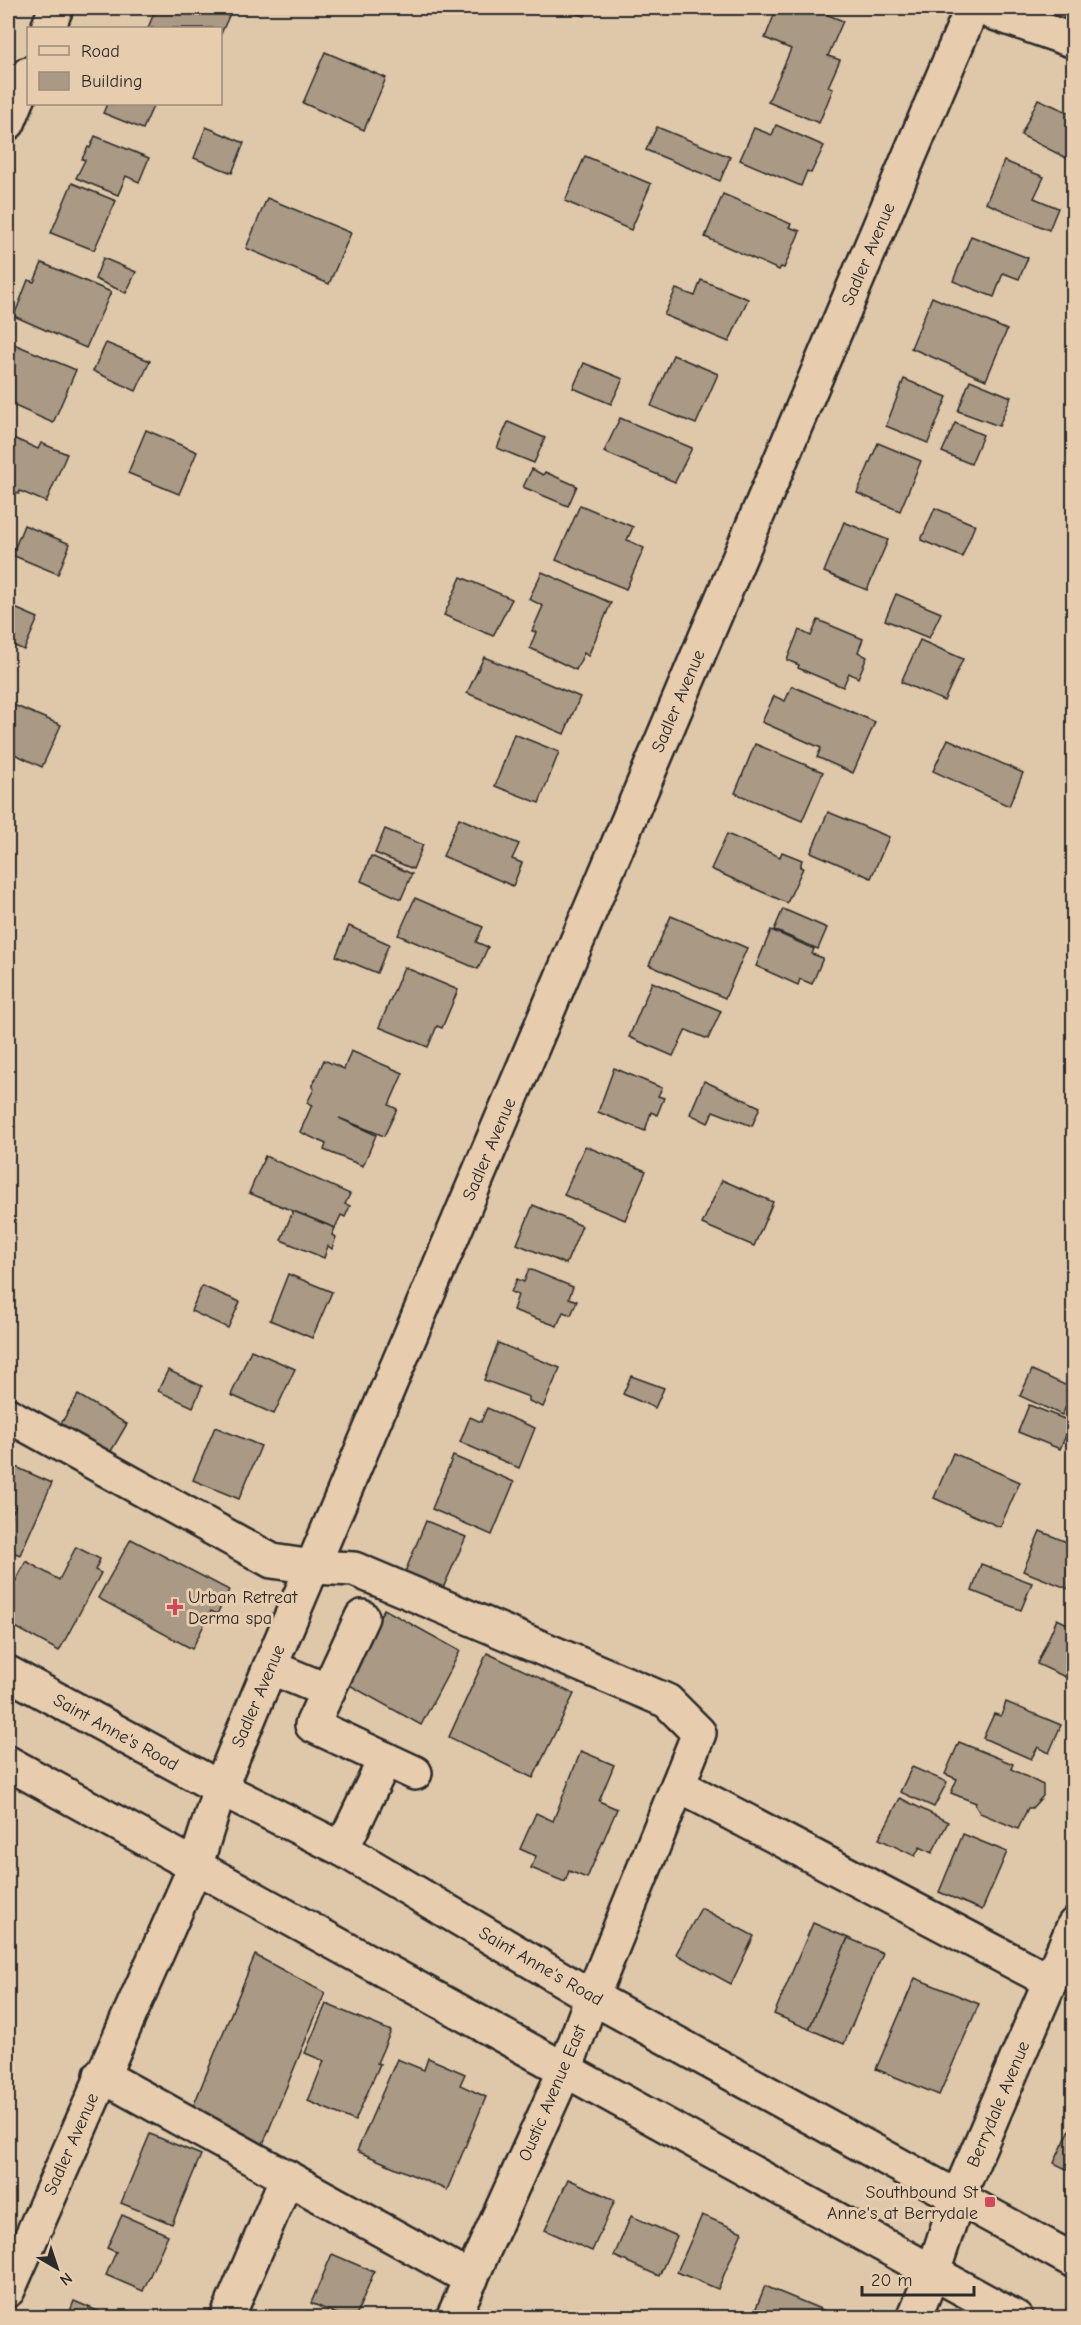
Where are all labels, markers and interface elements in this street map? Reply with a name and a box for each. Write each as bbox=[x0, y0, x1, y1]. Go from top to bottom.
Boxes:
legend bbox=[27, 27, 222, 105]
text: Road bbox=[81, 41, 120, 62]
text: Building bbox=[81, 71, 143, 92]
street label: Sadler Avenue bbox=[837, 200, 900, 309]
street label: Sadler Avenue bbox=[647, 647, 710, 756]
street label: Sadler Avenue bbox=[458, 1095, 521, 1204]
place label: Urban Retreat Derma spa bbox=[188, 1587, 298, 1629]
marker: Urban Retreat Derma spa bbox=[166, 1598, 184, 1616]
street label: Sadler Avenue bbox=[227, 1642, 290, 1751]
street label: Saint Anne's Road bbox=[50, 1689, 182, 1775]
street label: Saint Anne's Road bbox=[475, 1922, 606, 2010]
street label: Oustic Avenue East bbox=[514, 2021, 591, 2164]
street label: Berrydale Avenue bbox=[962, 2038, 1034, 2170]
street label: Sadler Avenue bbox=[40, 2090, 103, 2199]
place label: Southbound St Anne's at Berrydale bbox=[827, 2182, 979, 2224]
marker: Southbound St Anne's at Berrydale bbox=[983, 2195, 997, 2209]
north arrow bbox=[27, 2238, 87, 2298]
scale bar bbox=[862, 2259, 974, 2297]
text: N bbox=[56, 2269, 76, 2289]
text: 20 m bbox=[871, 2270, 912, 2291]

